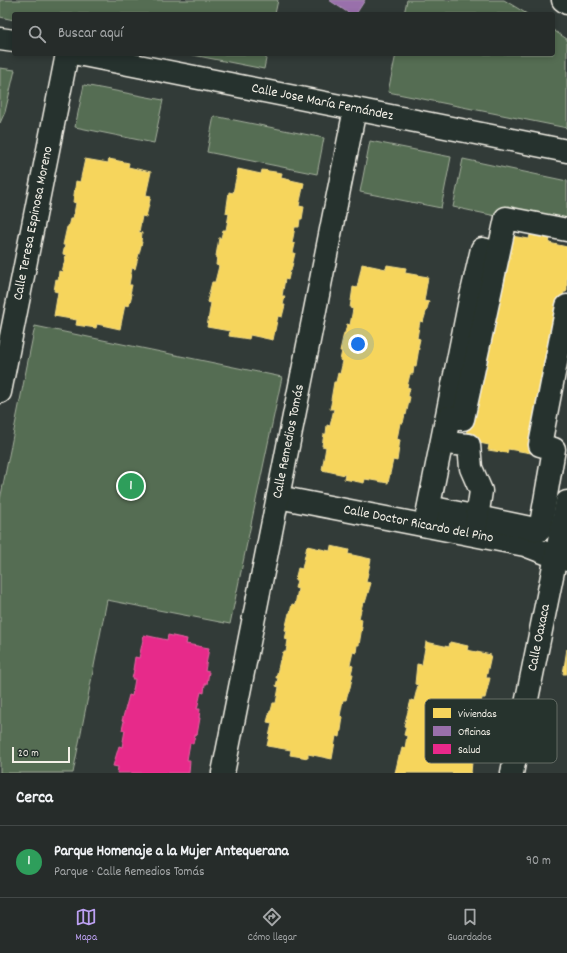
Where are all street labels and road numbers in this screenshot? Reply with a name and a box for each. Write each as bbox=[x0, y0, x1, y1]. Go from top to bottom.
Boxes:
street label: Calle Jose María Fernández bbox=[250, 79, 396, 126]
street label: Calle Teresa Espinosa Moreno bbox=[8, 144, 58, 302]
street label: Calle Remedios Tomás bbox=[268, 383, 310, 500]
street label: Calle Doctor Ricardo del Pino bbox=[342, 500, 495, 549]
street label: Calle Oaxaca bbox=[523, 602, 556, 673]

